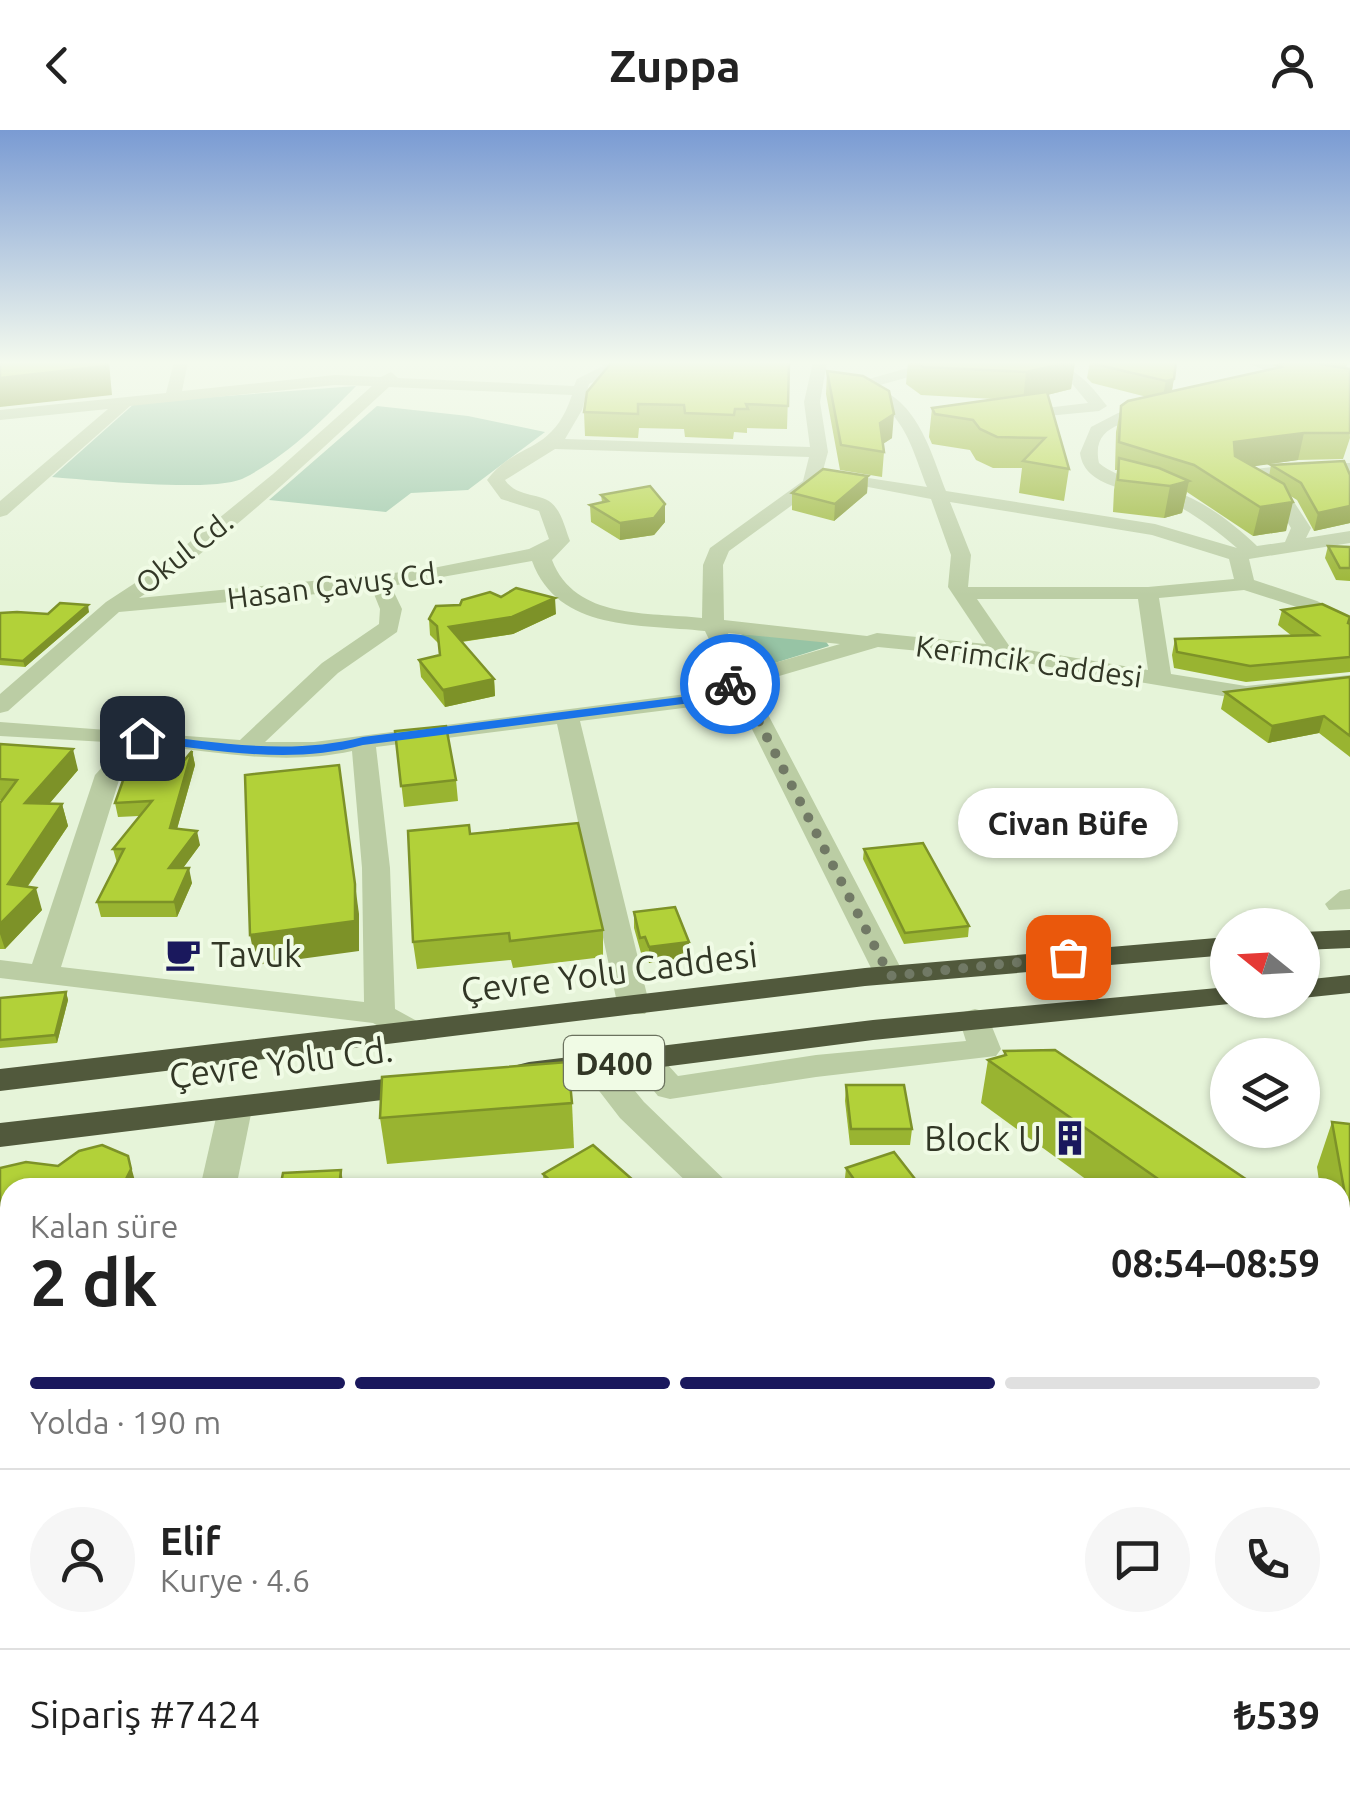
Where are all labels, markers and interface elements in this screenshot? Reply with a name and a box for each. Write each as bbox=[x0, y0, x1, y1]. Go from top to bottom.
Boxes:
icon: back bbox=[30, 38, 85, 93]
icon: person bbox=[1265, 38, 1320, 93]
text: Zuppa bbox=[609, 40, 741, 91]
street label: Okul Cd. bbox=[129, 504, 239, 600]
street label: Hasan Çavuş Cd. bbox=[225, 555, 445, 615]
street label: Kerimcik Caddesi bbox=[914, 628, 1144, 694]
courier bbox=[680, 634, 780, 734]
icon: bike bbox=[703, 657, 758, 712]
pin bbox=[100, 696, 185, 781]
icon: home bbox=[115, 711, 170, 766]
callout: Civan Büfe bbox=[958, 787, 1178, 857]
text: Civan Büfe bbox=[988, 805, 1148, 841]
north arrow bbox=[1210, 908, 1320, 1018]
map controls bbox=[1210, 908, 1320, 1148]
pin bbox=[1026, 915, 1111, 1000]
icon: bag bbox=[1041, 930, 1096, 985]
place label: Tavuk bbox=[211, 934, 302, 974]
street label: Çevre Yolu Caddesi bbox=[459, 934, 759, 1010]
cafe icon: Tavuk bbox=[164, 935, 202, 973]
street label: Çevre Yolu Cd. bbox=[167, 1028, 395, 1096]
road number: D400 bbox=[564, 1036, 664, 1090]
button: layers bbox=[1210, 1038, 1320, 1148]
place label: Block U bbox=[924, 1118, 1042, 1158]
building icon: Block U bbox=[1051, 1119, 1089, 1157]
text: Kalan süre bbox=[30, 1208, 178, 1244]
text: 08:54–08:59 bbox=[1111, 1242, 1320, 1284]
text: 2 dk bbox=[30, 1245, 157, 1318]
text: Yolda · 190 m bbox=[30, 1404, 221, 1440]
button: person bbox=[30, 1507, 135, 1612]
button: chat bbox=[1085, 1507, 1190, 1612]
button: phone bbox=[1215, 1507, 1320, 1612]
text: Elif bbox=[160, 1520, 220, 1562]
text: Kurye · 4.6 bbox=[160, 1562, 310, 1598]
text: Sipariş #7424 bbox=[30, 1693, 260, 1735]
text: ₺539 bbox=[1234, 1694, 1320, 1736]

